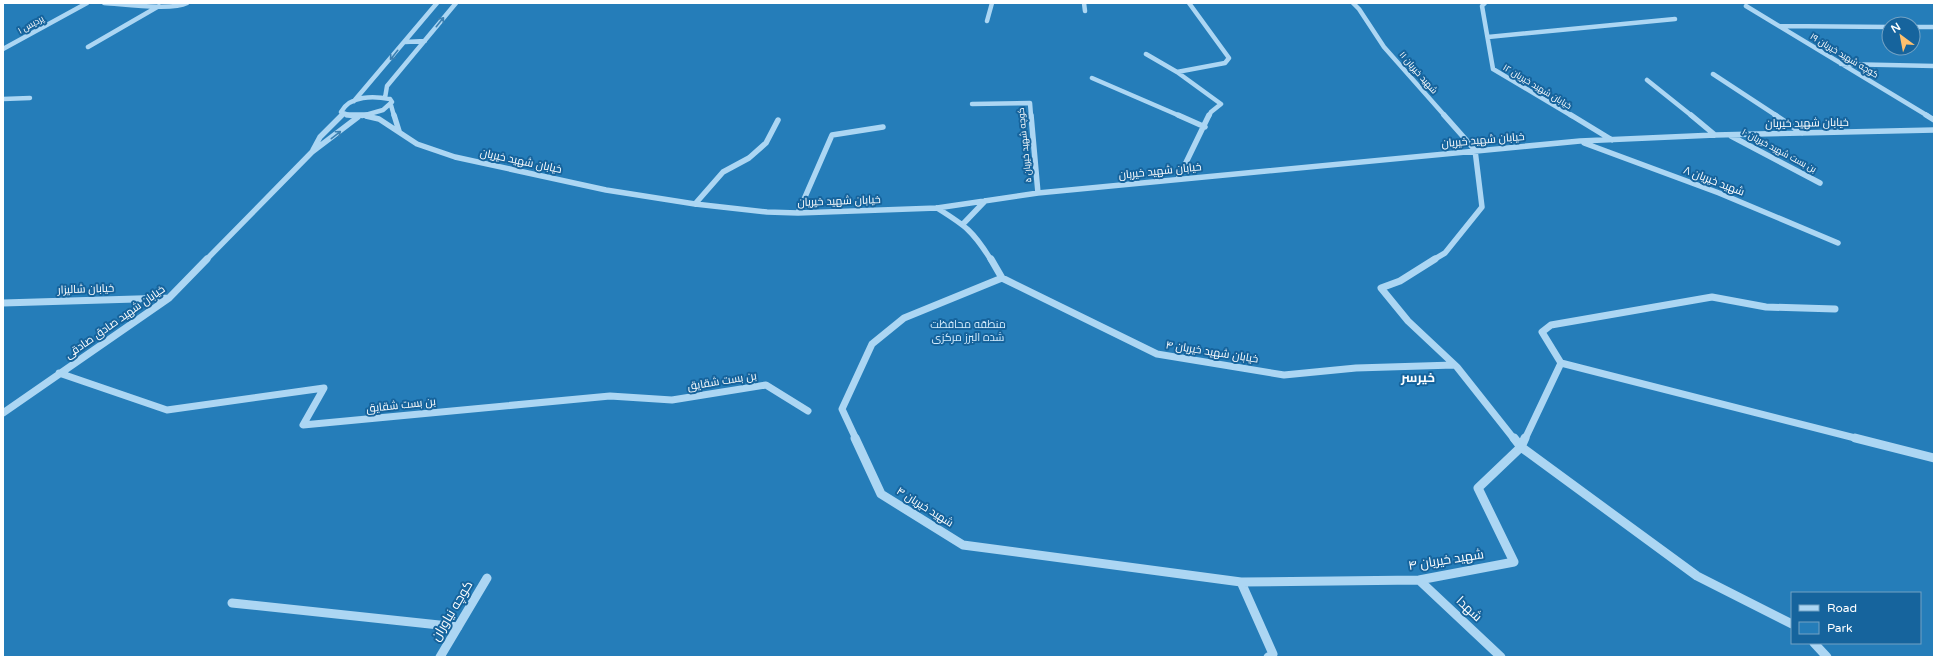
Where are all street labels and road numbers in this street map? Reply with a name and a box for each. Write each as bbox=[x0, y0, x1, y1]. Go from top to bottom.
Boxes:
street label: پردیس ۱ bbox=[16, 13, 47, 37]
street label: کوچه شهید خیریان ۱۹ bbox=[1808, 31, 1880, 81]
street label: شهید خیریان ۱۱ bbox=[1397, 50, 1439, 96]
street label: خیابان شهید خیریان ۱۲ bbox=[1501, 62, 1573, 112]
street label: کوچه شهید خیریان ۵ bbox=[1016, 107, 1034, 183]
street label: خیابان شهید خیریان bbox=[1765, 116, 1849, 130]
street label: بن بست شهید خیریان ۱۰ bbox=[1740, 127, 1818, 175]
street label: خیابان شهید خیریان bbox=[1441, 130, 1525, 150]
street label: خیابان شهید خیریان bbox=[479, 146, 563, 176]
street label: خیابان شهید خیریان bbox=[1118, 160, 1202, 182]
street label: شهید خیریان ۸ bbox=[1682, 163, 1746, 199]
street label: خیابان شهید خیریان bbox=[797, 193, 881, 209]
street label: خیابان شالیزار bbox=[56, 282, 115, 297]
street label: خیابان شهید صادق صادقی bbox=[63, 283, 167, 361]
street label: خیابان شهید خیریان ۴ bbox=[1165, 338, 1259, 366]
street label: بن بست شقایق bbox=[686, 369, 758, 393]
street label: بن بست شقایق bbox=[366, 395, 436, 415]
street label: شهید خیریان ۴ bbox=[894, 484, 956, 530]
street label: شهید خیریان ۴ bbox=[1407, 546, 1485, 574]
street label: کوچه نیاوران bbox=[428, 578, 477, 645]
street label: شهدا bbox=[1453, 593, 1485, 625]

